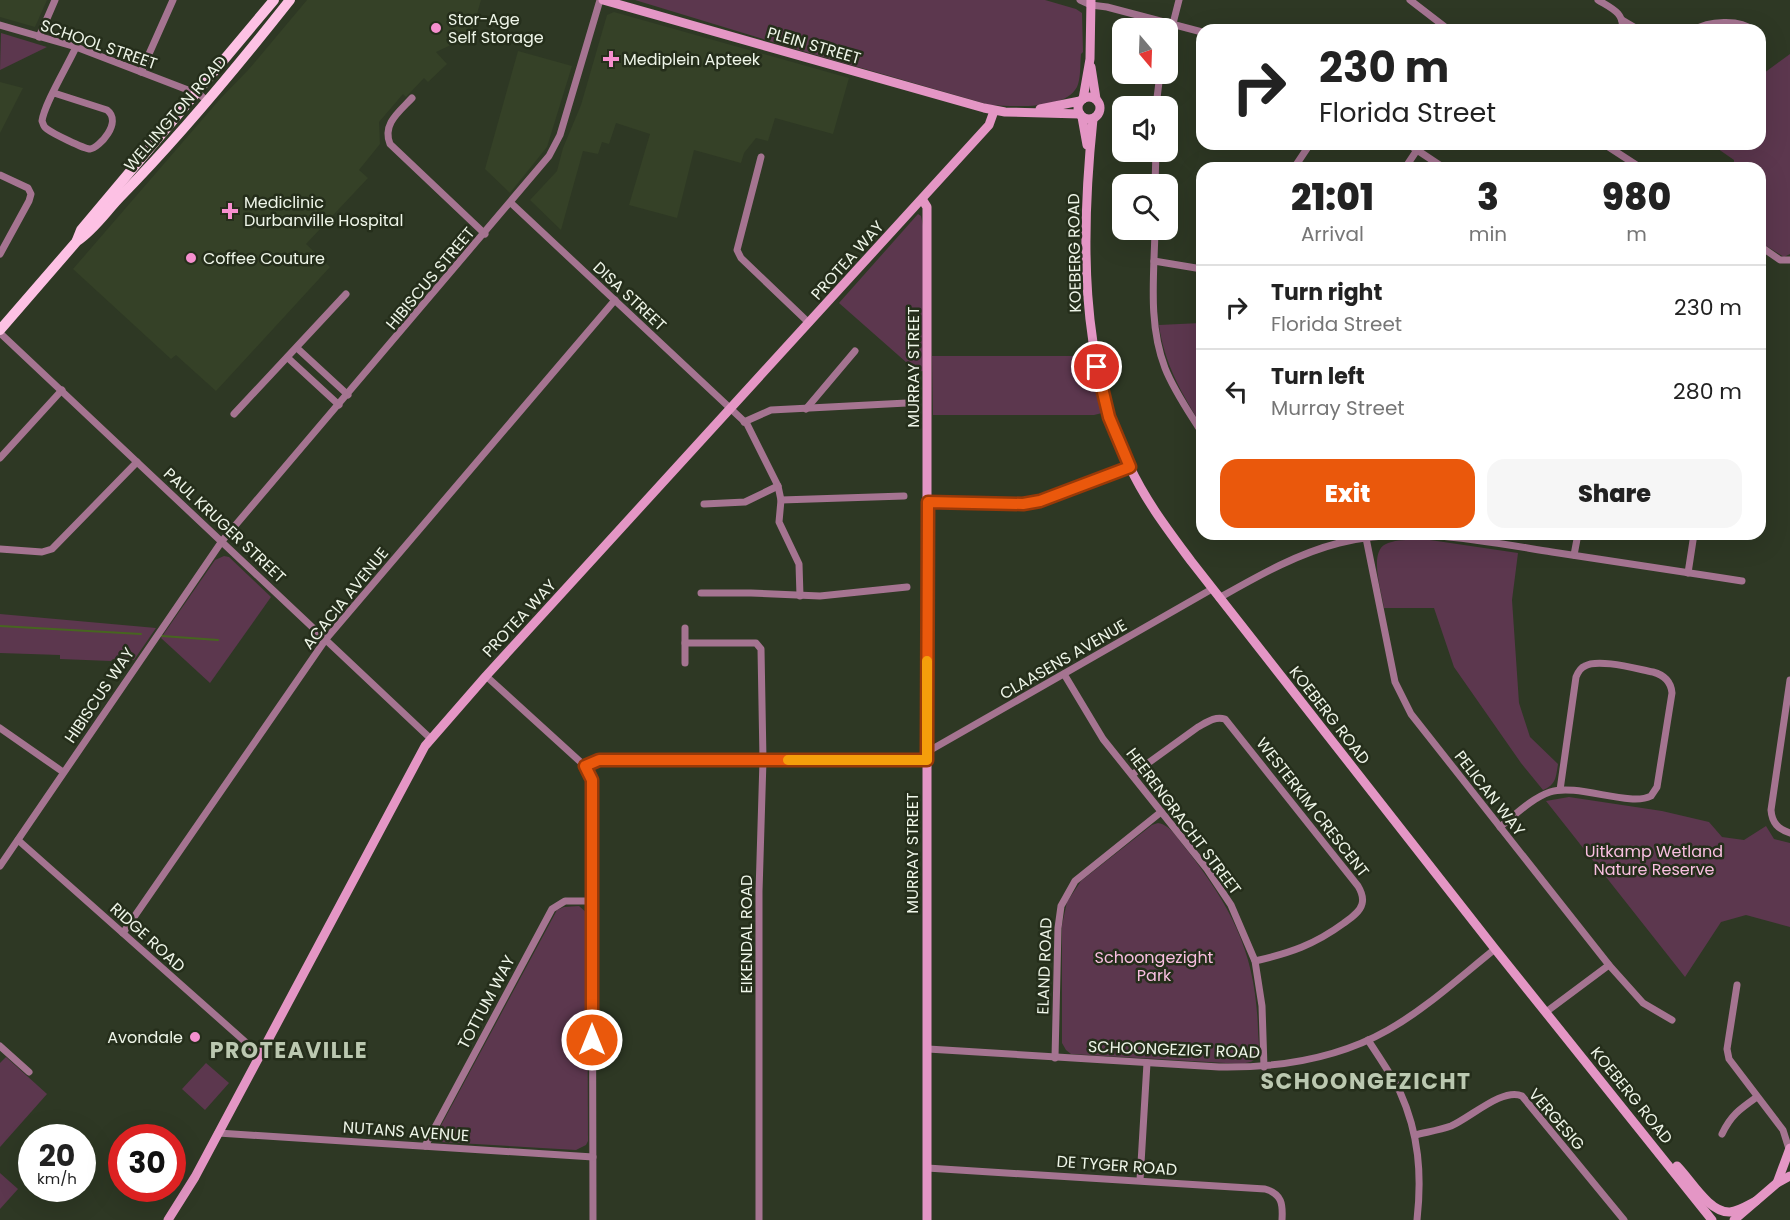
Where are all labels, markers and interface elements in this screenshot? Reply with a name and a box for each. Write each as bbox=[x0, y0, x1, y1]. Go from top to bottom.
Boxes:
place label: Stor-Age Self Storage bbox=[448, 8, 544, 49]
street label: SCHOOL STREET bbox=[37, 14, 161, 75]
north arrow bbox=[1112, 18, 1178, 84]
map controls bbox=[1112, 18, 1178, 240]
marker: Stor-Age Self Storage bbox=[429, 21, 443, 35]
street label: PLEIN STREET bbox=[764, 21, 864, 70]
text: 230 m bbox=[1319, 38, 1449, 97]
place label: Mediplein Apteek bbox=[623, 48, 761, 71]
icon: right bbox=[1220, 48, 1298, 126]
street label: WELLINGTON ROAD bbox=[119, 51, 232, 176]
marker: Mediplein Apteek bbox=[604, 52, 618, 66]
text: Florida Street bbox=[1319, 94, 1496, 131]
button: sound bbox=[1112, 96, 1178, 162]
text: 21:01 bbox=[1291, 172, 1374, 223]
text: 3 bbox=[1477, 172, 1499, 223]
text: 980 bbox=[1602, 172, 1671, 223]
button: search bbox=[1112, 174, 1178, 240]
place label: Mediclinic Durbanville Hospital bbox=[244, 191, 403, 232]
street label: KOEBERG ROAD bbox=[1062, 193, 1087, 313]
marker: Mediclinic Durbanville Hospital bbox=[221, 202, 239, 220]
street label: PROTEA WAY bbox=[806, 215, 890, 305]
text: Arrival bbox=[1301, 220, 1364, 248]
text: min bbox=[1469, 220, 1507, 248]
text: m bbox=[1626, 220, 1647, 248]
street label: HIBISCUS STREET bbox=[380, 222, 480, 335]
place label: Coffee Couture bbox=[203, 247, 325, 270]
marker: Coffee Couture bbox=[184, 251, 198, 265]
street label: DISA STREET bbox=[588, 256, 672, 337]
text: Turn right bbox=[1271, 277, 1382, 308]
icon: right bbox=[1220, 291, 1253, 324]
text: 230 m bbox=[1674, 292, 1742, 323]
street label: MURRAY STREET bbox=[902, 306, 925, 428]
text: Florida Street bbox=[1271, 310, 1402, 338]
pin bbox=[1071, 341, 1122, 392]
icon: arrive bbox=[1080, 350, 1113, 383]
text: Turn left bbox=[1271, 361, 1365, 392]
icon: left bbox=[1220, 375, 1253, 408]
text: 280 m bbox=[1673, 376, 1742, 407]
text: Murray Street bbox=[1271, 394, 1405, 422]
button: Exit bbox=[1220, 459, 1475, 528]
button: Share bbox=[1487, 459, 1742, 528]
street label: PAUL KRUGER STREET bbox=[158, 463, 291, 588]
street label: ACACIA AVENUE bbox=[297, 542, 394, 654]
street label: PROTEA WAY bbox=[477, 574, 562, 662]
street label: CLAASENS AVENUE bbox=[995, 614, 1131, 705]
street label: HIBISCUS WAY bbox=[59, 642, 140, 748]
street label: KOEBERG ROAD bbox=[1284, 661, 1375, 769]
street label: WESTERKIM CRESCENT bbox=[1251, 733, 1375, 882]
street label: HEERENGRACHT STREET bbox=[1121, 743, 1247, 900]
street label: PELICAN WAY bbox=[1449, 746, 1531, 841]
street label: MURRAY STREET bbox=[901, 792, 924, 914]
park label: Uitkamp Wetland Nature Reserve bbox=[1585, 840, 1723, 881]
street label: EIKENDAL ROAD bbox=[735, 875, 758, 993]
street label: RIDGE ROAD bbox=[105, 897, 190, 977]
street label: ELAND ROAD bbox=[1031, 917, 1058, 1015]
park label: Schoongezight Park bbox=[1095, 946, 1214, 987]
street label: TOTTUM WAY bbox=[452, 951, 521, 1053]
position arrow bbox=[560, 1008, 624, 1072]
place label: Avondale bbox=[107, 1026, 183, 1049]
marker: Avondale bbox=[188, 1030, 202, 1044]
district label: PROTEAVILLE bbox=[210, 1035, 368, 1066]
street label: SCHOONGEZIGT ROAD bbox=[1088, 1035, 1260, 1064]
street label: KOEBERG ROAD bbox=[1585, 1042, 1678, 1149]
district label: SCHOONGEZICHT bbox=[1260, 1066, 1472, 1097]
street label: VERGESIG bbox=[1523, 1083, 1590, 1155]
street label: NUTANS AVENUE bbox=[342, 1116, 470, 1147]
speed limit sign: 30 bbox=[108, 1124, 186, 1202]
text: 20 bbox=[39, 1134, 75, 1177]
street label: DE TYGER ROAD bbox=[1056, 1150, 1178, 1181]
text: km/h bbox=[37, 1168, 77, 1189]

